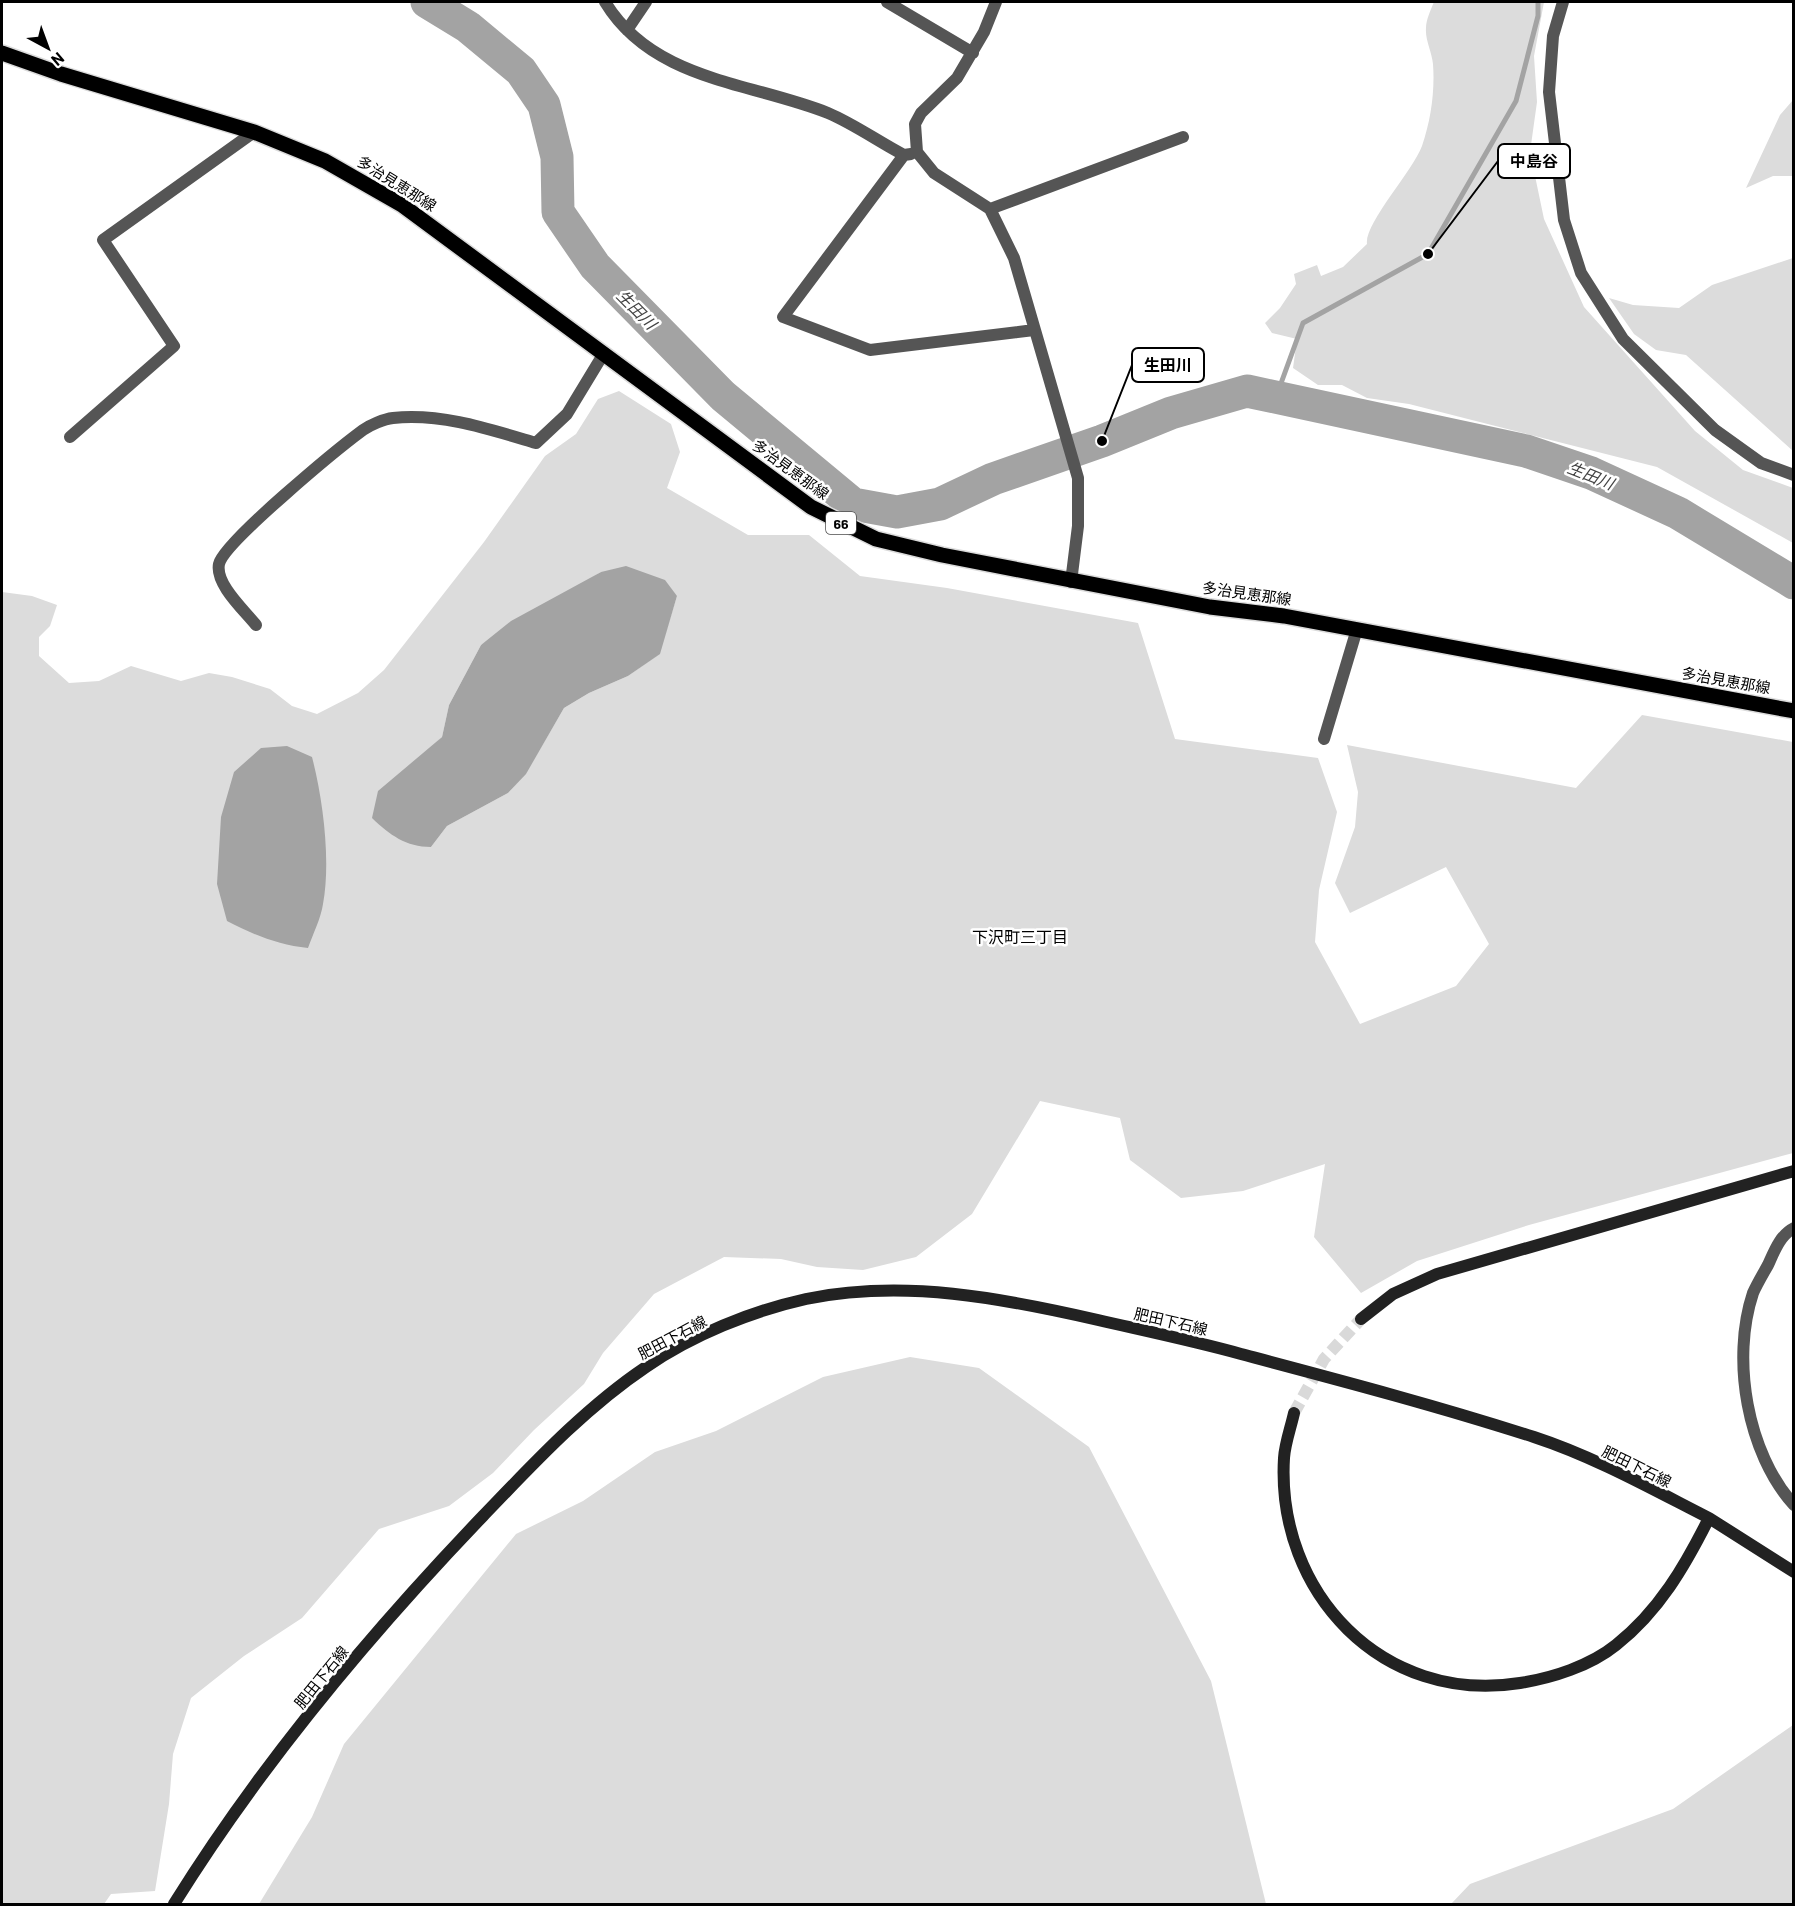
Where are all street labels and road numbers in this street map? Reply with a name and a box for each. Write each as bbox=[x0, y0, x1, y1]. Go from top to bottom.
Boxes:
street label: 多治見恵那線 bbox=[354, 152, 440, 214]
street label: 多治見恵那線 bbox=[749, 435, 833, 503]
road number: 66 bbox=[826, 512, 856, 534]
street label: 多治見恵那線 bbox=[1201, 578, 1293, 608]
street label: 多治見恵那線 bbox=[1680, 663, 1772, 697]
street label: 肥田下石線 bbox=[1132, 1304, 1210, 1338]
street label: 肥田下石線 bbox=[635, 1311, 709, 1363]
street label: 肥田下石線 bbox=[1599, 1441, 1675, 1491]
street label: 肥田下石線 bbox=[290, 1642, 352, 1712]

